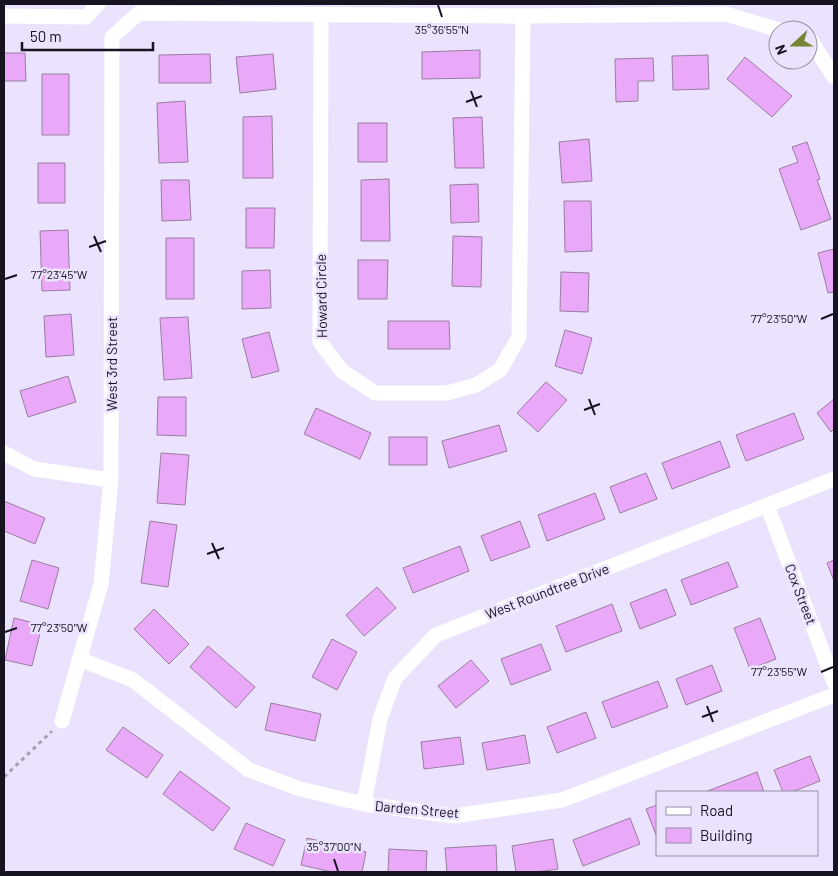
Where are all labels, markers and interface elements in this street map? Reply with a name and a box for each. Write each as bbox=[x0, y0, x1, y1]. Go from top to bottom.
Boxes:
scale bar bbox=[22, 20, 154, 52]
north arrow bbox=[768, 20, 818, 70]
text: 35°36'55"N bbox=[415, 22, 469, 36]
text: 50 m bbox=[30, 27, 62, 45]
text: N bbox=[771, 42, 790, 57]
street label: Howard Circle bbox=[312, 254, 330, 338]
text: 77°23'45"W bbox=[31, 267, 88, 281]
text: 77°23'50"W bbox=[751, 311, 808, 325]
street label: West 3rd Street bbox=[103, 317, 120, 411]
street label: West Roundtree Drive bbox=[483, 560, 611, 622]
street label: Cox Street bbox=[782, 561, 820, 627]
text: 77°23'50"W bbox=[31, 620, 88, 634]
text: 77°23'55"W bbox=[751, 664, 808, 678]
legend bbox=[656, 791, 818, 856]
street label: Darden Street bbox=[374, 797, 460, 821]
text: Road bbox=[700, 801, 733, 819]
text: Building bbox=[700, 826, 753, 844]
text: 35°37'00"N bbox=[306, 839, 362, 853]

